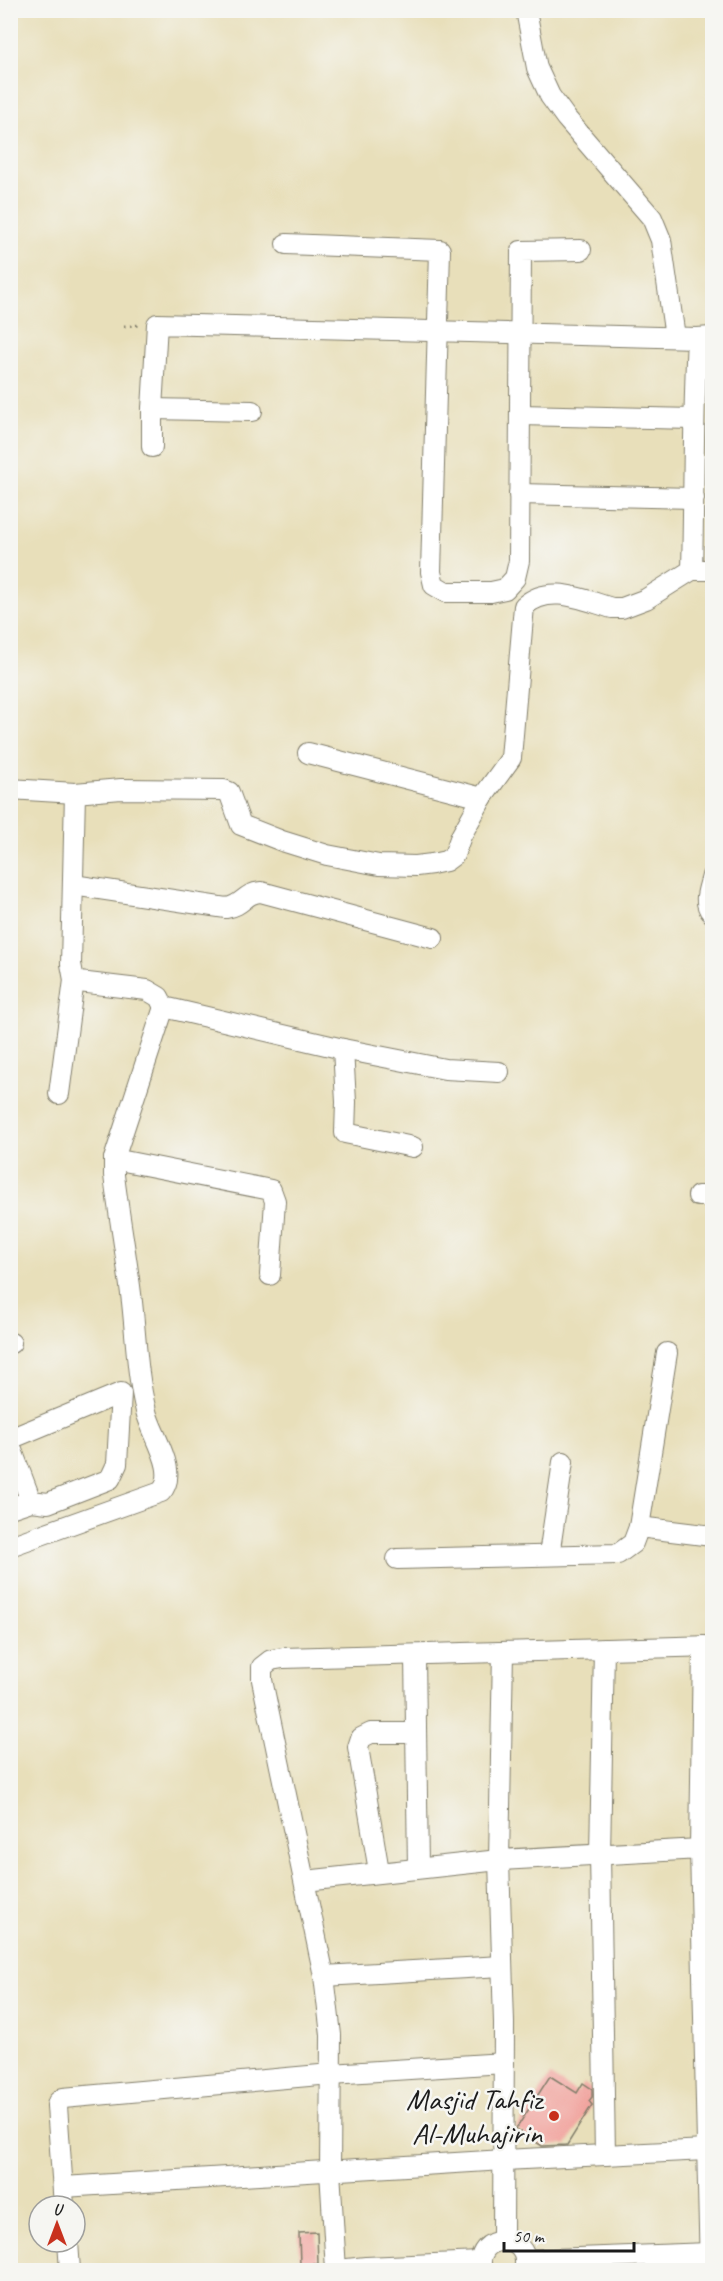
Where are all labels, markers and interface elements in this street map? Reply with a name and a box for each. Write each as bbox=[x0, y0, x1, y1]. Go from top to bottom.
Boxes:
place label: Masjid Tahfiz Al-Muhajirin bbox=[406, 2080, 545, 2152]
marker: Masjid Tahfiz Al-Muhajirin bbox=[547, 2109, 561, 2123]
north arrow bbox=[27, 2194, 87, 2254]
text: U bbox=[53, 2200, 64, 2220]
scale bar bbox=[504, 2215, 634, 2253]
text: 50 m bbox=[513, 2225, 546, 2247]

